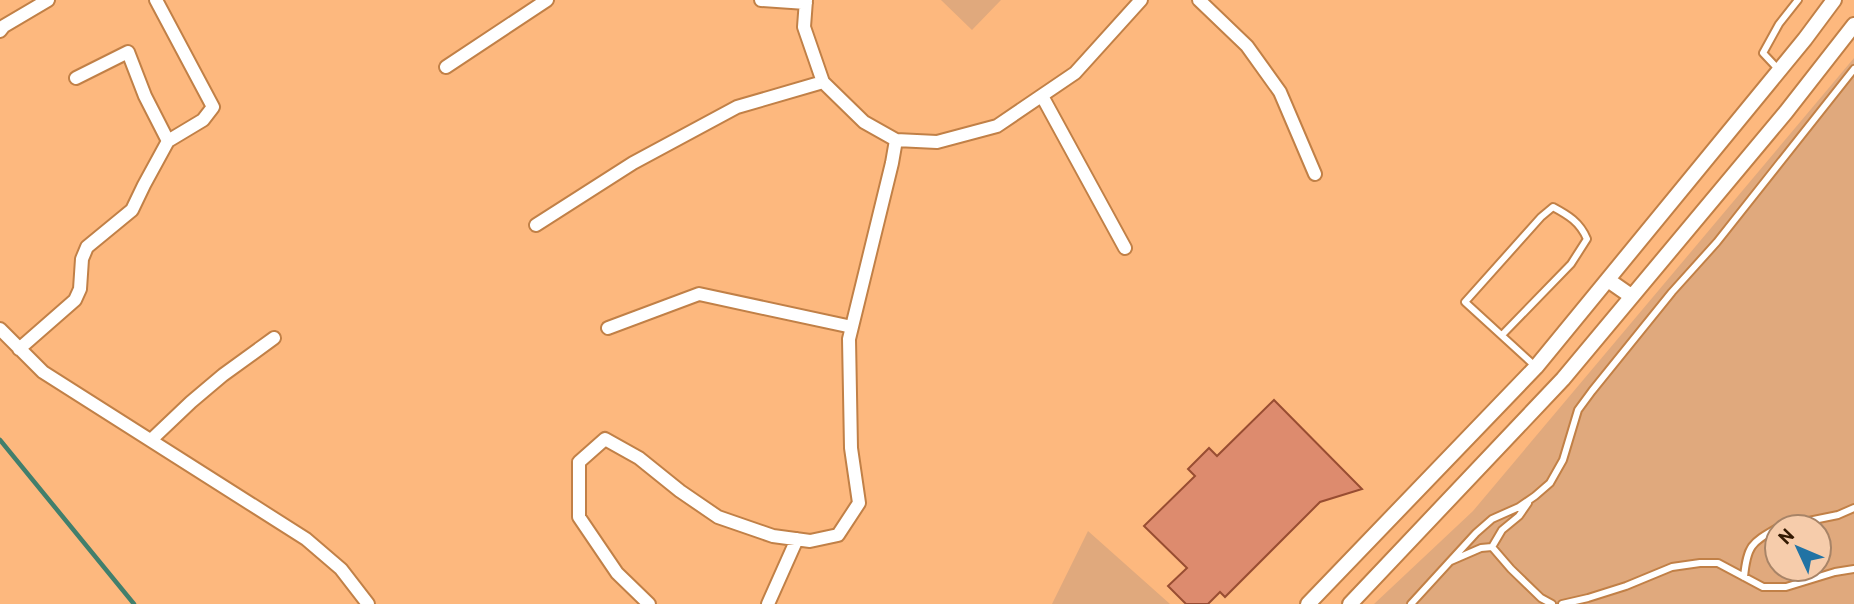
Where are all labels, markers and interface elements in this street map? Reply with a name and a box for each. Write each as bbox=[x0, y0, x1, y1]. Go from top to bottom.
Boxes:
north arrow bbox=[1763, 513, 1833, 583]
text: N bbox=[1773, 523, 1798, 548]

